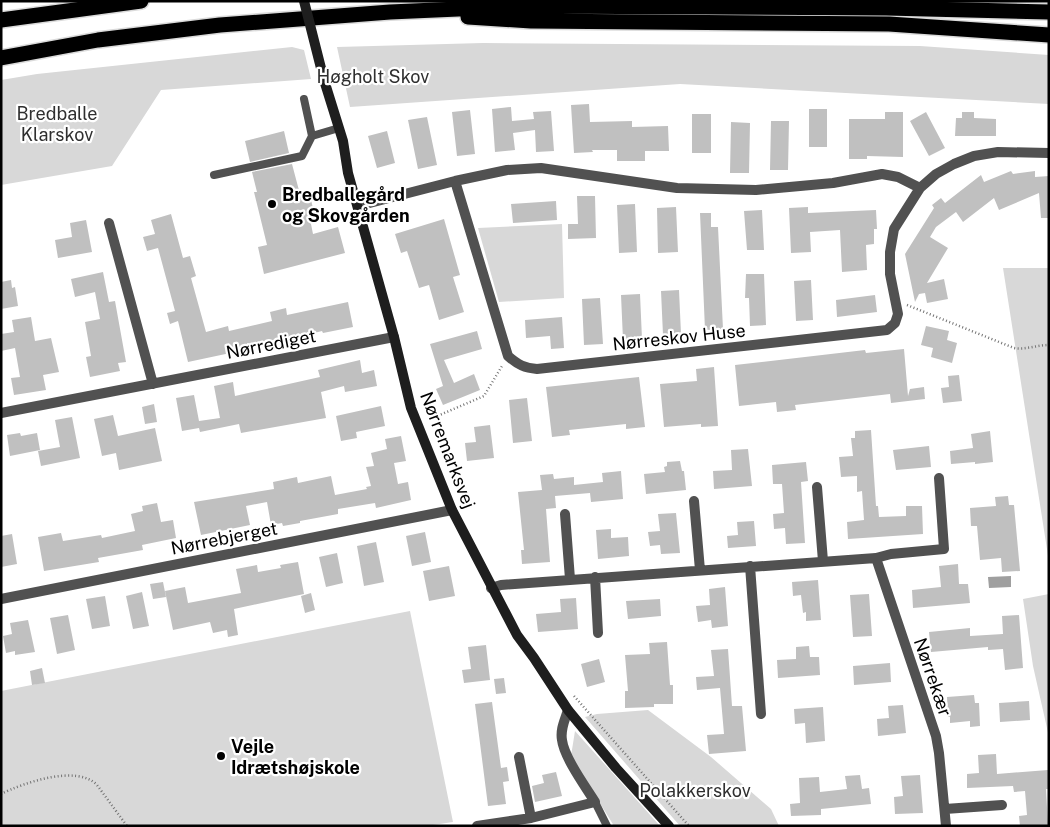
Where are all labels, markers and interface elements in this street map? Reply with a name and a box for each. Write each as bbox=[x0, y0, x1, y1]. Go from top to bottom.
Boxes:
park label: Høgholt Skov bbox=[317, 66, 429, 87]
park label: Bredballe Klarskov bbox=[17, 103, 97, 145]
place label: Bredballegård og Skovgården bbox=[282, 184, 410, 226]
marker: Bredballegård og Skovgården bbox=[266, 198, 278, 210]
street label: Nørreskov Huse bbox=[611, 320, 747, 354]
street label: Nørrediget bbox=[224, 325, 318, 363]
street label: Nørremarksvej bbox=[416, 389, 480, 511]
street label: Nørrebjerget bbox=[169, 517, 279, 559]
street label: Nørrekær bbox=[910, 635, 956, 719]
place label: Vejle Idrætshøjskole bbox=[231, 736, 360, 778]
marker: Vejle Idrætshøjskole bbox=[215, 750, 227, 762]
park label: Polakkerskov bbox=[639, 780, 751, 801]

